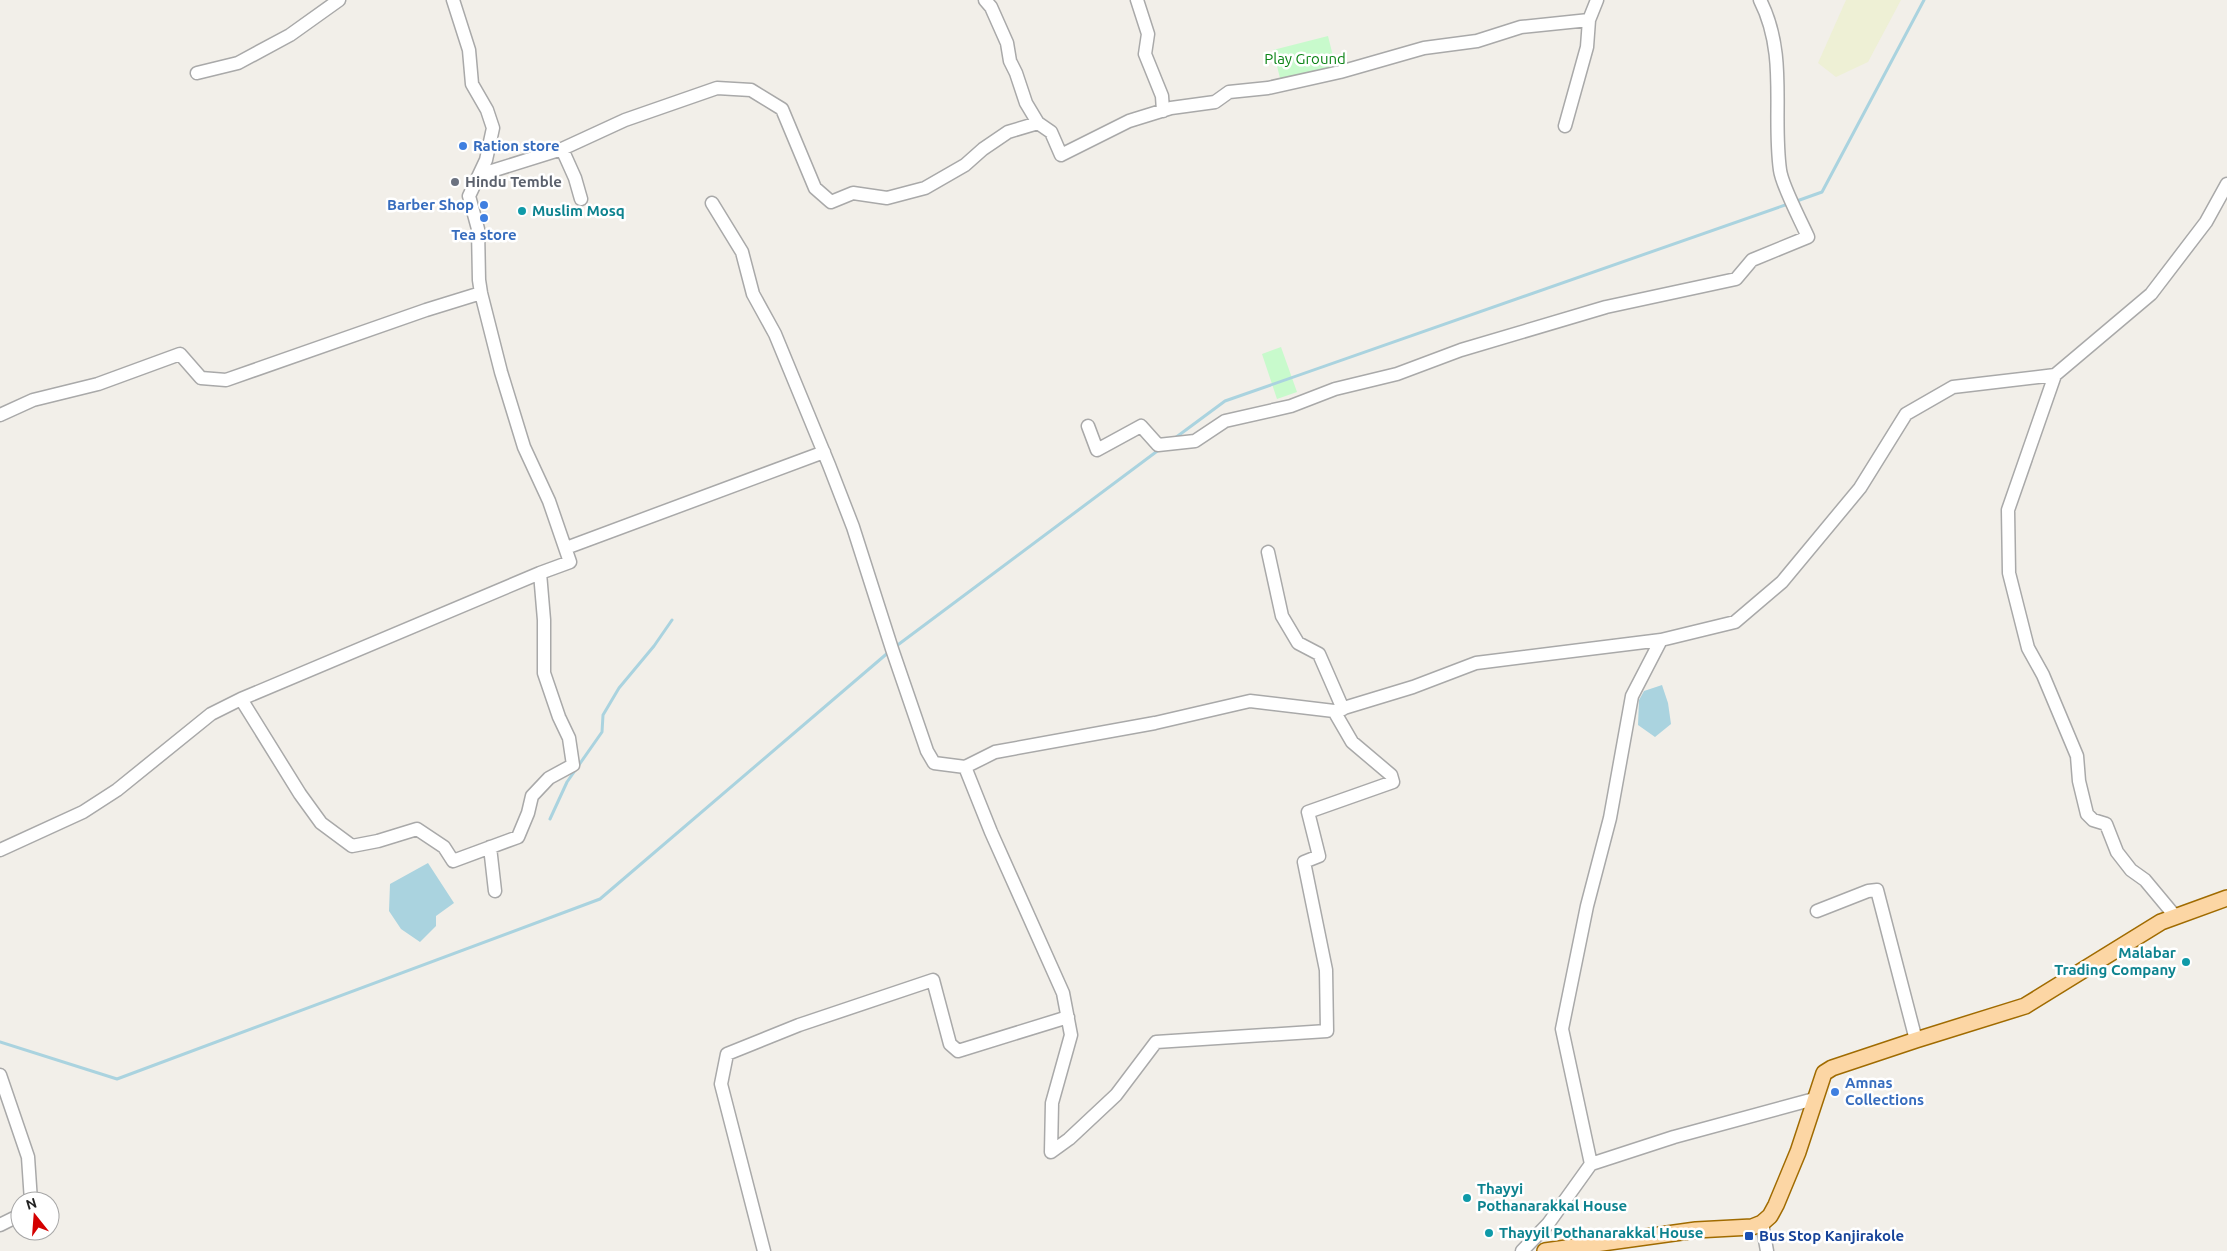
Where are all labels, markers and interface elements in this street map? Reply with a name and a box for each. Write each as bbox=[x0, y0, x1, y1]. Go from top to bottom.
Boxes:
park label: Play Ground bbox=[1264, 50, 1346, 67]
place label: Ration store bbox=[473, 137, 560, 154]
marker: Ration store bbox=[457, 140, 469, 152]
place label: Hindu Temble bbox=[465, 173, 562, 190]
marker: Hindu Temble bbox=[449, 176, 461, 188]
place label: Barber Shop bbox=[387, 196, 474, 213]
marker: Barber Shop bbox=[478, 199, 490, 211]
place label: Muslim Mosq bbox=[532, 202, 625, 219]
marker: Muslim Mosq bbox=[516, 205, 528, 217]
marker: Tea store bbox=[478, 212, 490, 224]
place label: Tea store bbox=[451, 226, 517, 243]
place label: Malabar Trading Company bbox=[2054, 944, 2177, 978]
marker: Malabar Trading Company bbox=[2180, 956, 2192, 968]
place label: Amnas Collections bbox=[1845, 1074, 1924, 1108]
marker: Amnas Collections bbox=[1829, 1086, 1841, 1098]
place label: Thayyi Pothanarakkal House bbox=[1477, 1180, 1627, 1214]
north arrow bbox=[10, 1191, 60, 1241]
marker: Thayyi Pothanarakkal House bbox=[1461, 1192, 1473, 1204]
text: N bbox=[24, 1194, 39, 1213]
place label: Thayyil Pothanarakkal House bbox=[1499, 1224, 1703, 1241]
marker: Thayyil Pothanarakkal House bbox=[1483, 1227, 1495, 1239]
place label: Bus Stop Kanjirakole bbox=[1759, 1227, 1904, 1244]
marker: Bus Stop Kanjirakole bbox=[1743, 1230, 1755, 1242]

